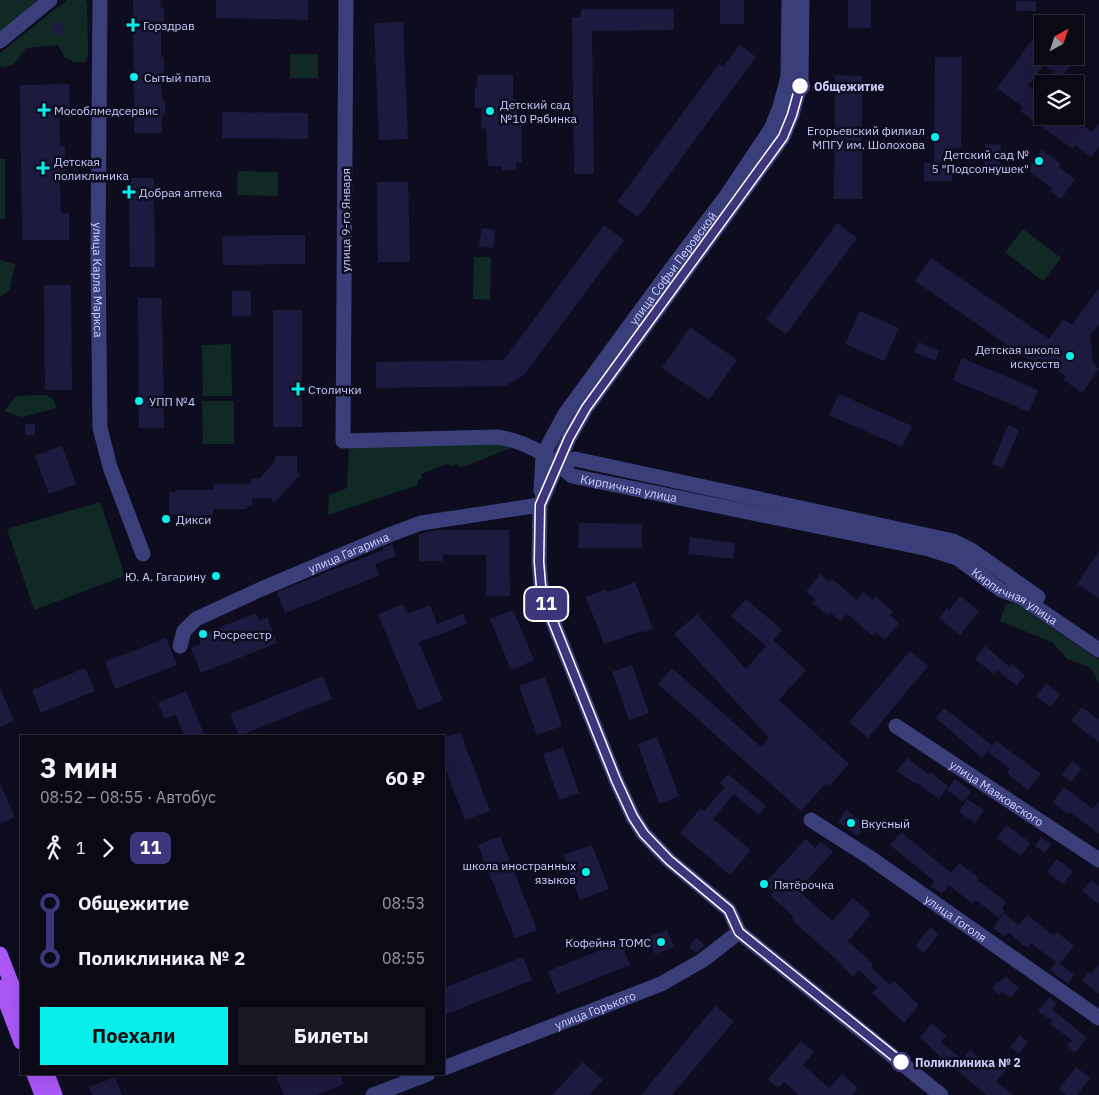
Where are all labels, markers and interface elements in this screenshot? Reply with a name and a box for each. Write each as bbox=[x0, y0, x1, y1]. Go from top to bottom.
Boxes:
north arrow bbox=[1034, 15, 1084, 65]
map controls bbox=[1034, 15, 1084, 125]
place label: Горздрав bbox=[143, 18, 195, 33]
marker: Горздрав bbox=[127, 19, 139, 31]
place label: Сытый папа bbox=[144, 70, 212, 85]
marker: Сытый папа bbox=[128, 71, 140, 83]
button: layers bbox=[1034, 75, 1084, 125]
marker: Общежитие bbox=[790, 76, 810, 96]
place label: Общежитие bbox=[814, 79, 884, 94]
place label: Детский сад №10 Рябинка bbox=[500, 97, 578, 126]
place label: Мособлмедсервис bbox=[54, 103, 158, 118]
marker: Мособлмедсервис bbox=[38, 104, 50, 116]
marker: Детский сад №10 Рябинка bbox=[484, 105, 496, 117]
place label: Егорьевский филиал МПГУ им. Шолохова bbox=[807, 123, 926, 152]
marker: Егорьевский филиал МПГУ им. Шолохова bbox=[929, 131, 941, 143]
place label: Детский сад № 5 "Подсолнушек" bbox=[932, 147, 1029, 176]
place label: Детская поликлиника bbox=[54, 154, 129, 183]
marker: Детский сад № 5 "Подсолнушек" bbox=[1033, 155, 1045, 167]
marker: Детская поликлиника bbox=[36, 161, 50, 175]
street label: улица 9-го Января bbox=[338, 168, 353, 272]
place label: Добрая аптека bbox=[139, 185, 223, 200]
marker: Добрая аптека bbox=[123, 186, 135, 198]
street label: улица Софьи Перовской bbox=[626, 208, 719, 327]
street label: улица Карла Маркса bbox=[90, 222, 106, 338]
place label: Детская школа искусств bbox=[975, 342, 1061, 371]
marker: Детская школа искусств bbox=[1064, 350, 1076, 362]
place label: Столички bbox=[308, 382, 362, 397]
marker: Столички bbox=[292, 383, 304, 395]
place label: УПП №4 bbox=[149, 394, 195, 409]
marker: УПП №4 bbox=[133, 395, 145, 407]
street label: Кирпичная улица bbox=[579, 470, 679, 505]
place label: Дикси bbox=[176, 512, 211, 527]
marker: Дикси bbox=[160, 513, 172, 525]
street label: улица Гагарина bbox=[306, 528, 392, 576]
street label: Кирпичная улица bbox=[969, 564, 1061, 628]
place label: Ю. А. Гагарину bbox=[125, 569, 206, 584]
marker: Ю. А. Гагарину bbox=[210, 570, 222, 582]
line badge: 11 bbox=[524, 588, 568, 620]
text: 11 bbox=[535, 592, 557, 615]
place label: Росреестр bbox=[213, 627, 272, 642]
marker: Росреестр bbox=[197, 628, 209, 640]
text: 3 мин bbox=[40, 749, 118, 786]
street label: улица Маяковского bbox=[947, 756, 1047, 829]
text: 60 ₽ bbox=[385, 766, 425, 790]
text: 08:52 – 08:55 · Автобус bbox=[40, 787, 216, 807]
place label: Вкусный bbox=[861, 816, 910, 831]
marker: Вкусный bbox=[845, 817, 857, 829]
icon: walk bbox=[40, 834, 68, 862]
icon: forward bbox=[94, 834, 122, 862]
text: 11 bbox=[140, 836, 161, 859]
text: 1 bbox=[76, 838, 86, 858]
place label: школа иностранных языков bbox=[462, 858, 576, 887]
marker: школа иностранных языков bbox=[580, 866, 592, 878]
place label: Пятёрочка bbox=[774, 877, 834, 892]
marker: Пятёрочка bbox=[758, 878, 770, 890]
text: Общежитие bbox=[78, 891, 189, 915]
street label: улица Гоголя bbox=[922, 891, 990, 945]
text: 08:53 bbox=[382, 893, 425, 913]
place label: Кофейня ТОМС bbox=[565, 935, 652, 950]
marker: Кофейня ТОМС bbox=[655, 936, 667, 948]
text: Поликлиника № 2 bbox=[78, 946, 245, 970]
text: 08:55 bbox=[382, 948, 425, 968]
street label: улица Горького bbox=[552, 987, 638, 1032]
button: Поехали bbox=[40, 1007, 228, 1065]
button: Билеты bbox=[238, 1007, 425, 1065]
marker: Поликлиника № 2 bbox=[891, 1052, 911, 1072]
place label: Поликлиника № 2 bbox=[915, 1055, 1021, 1070]

